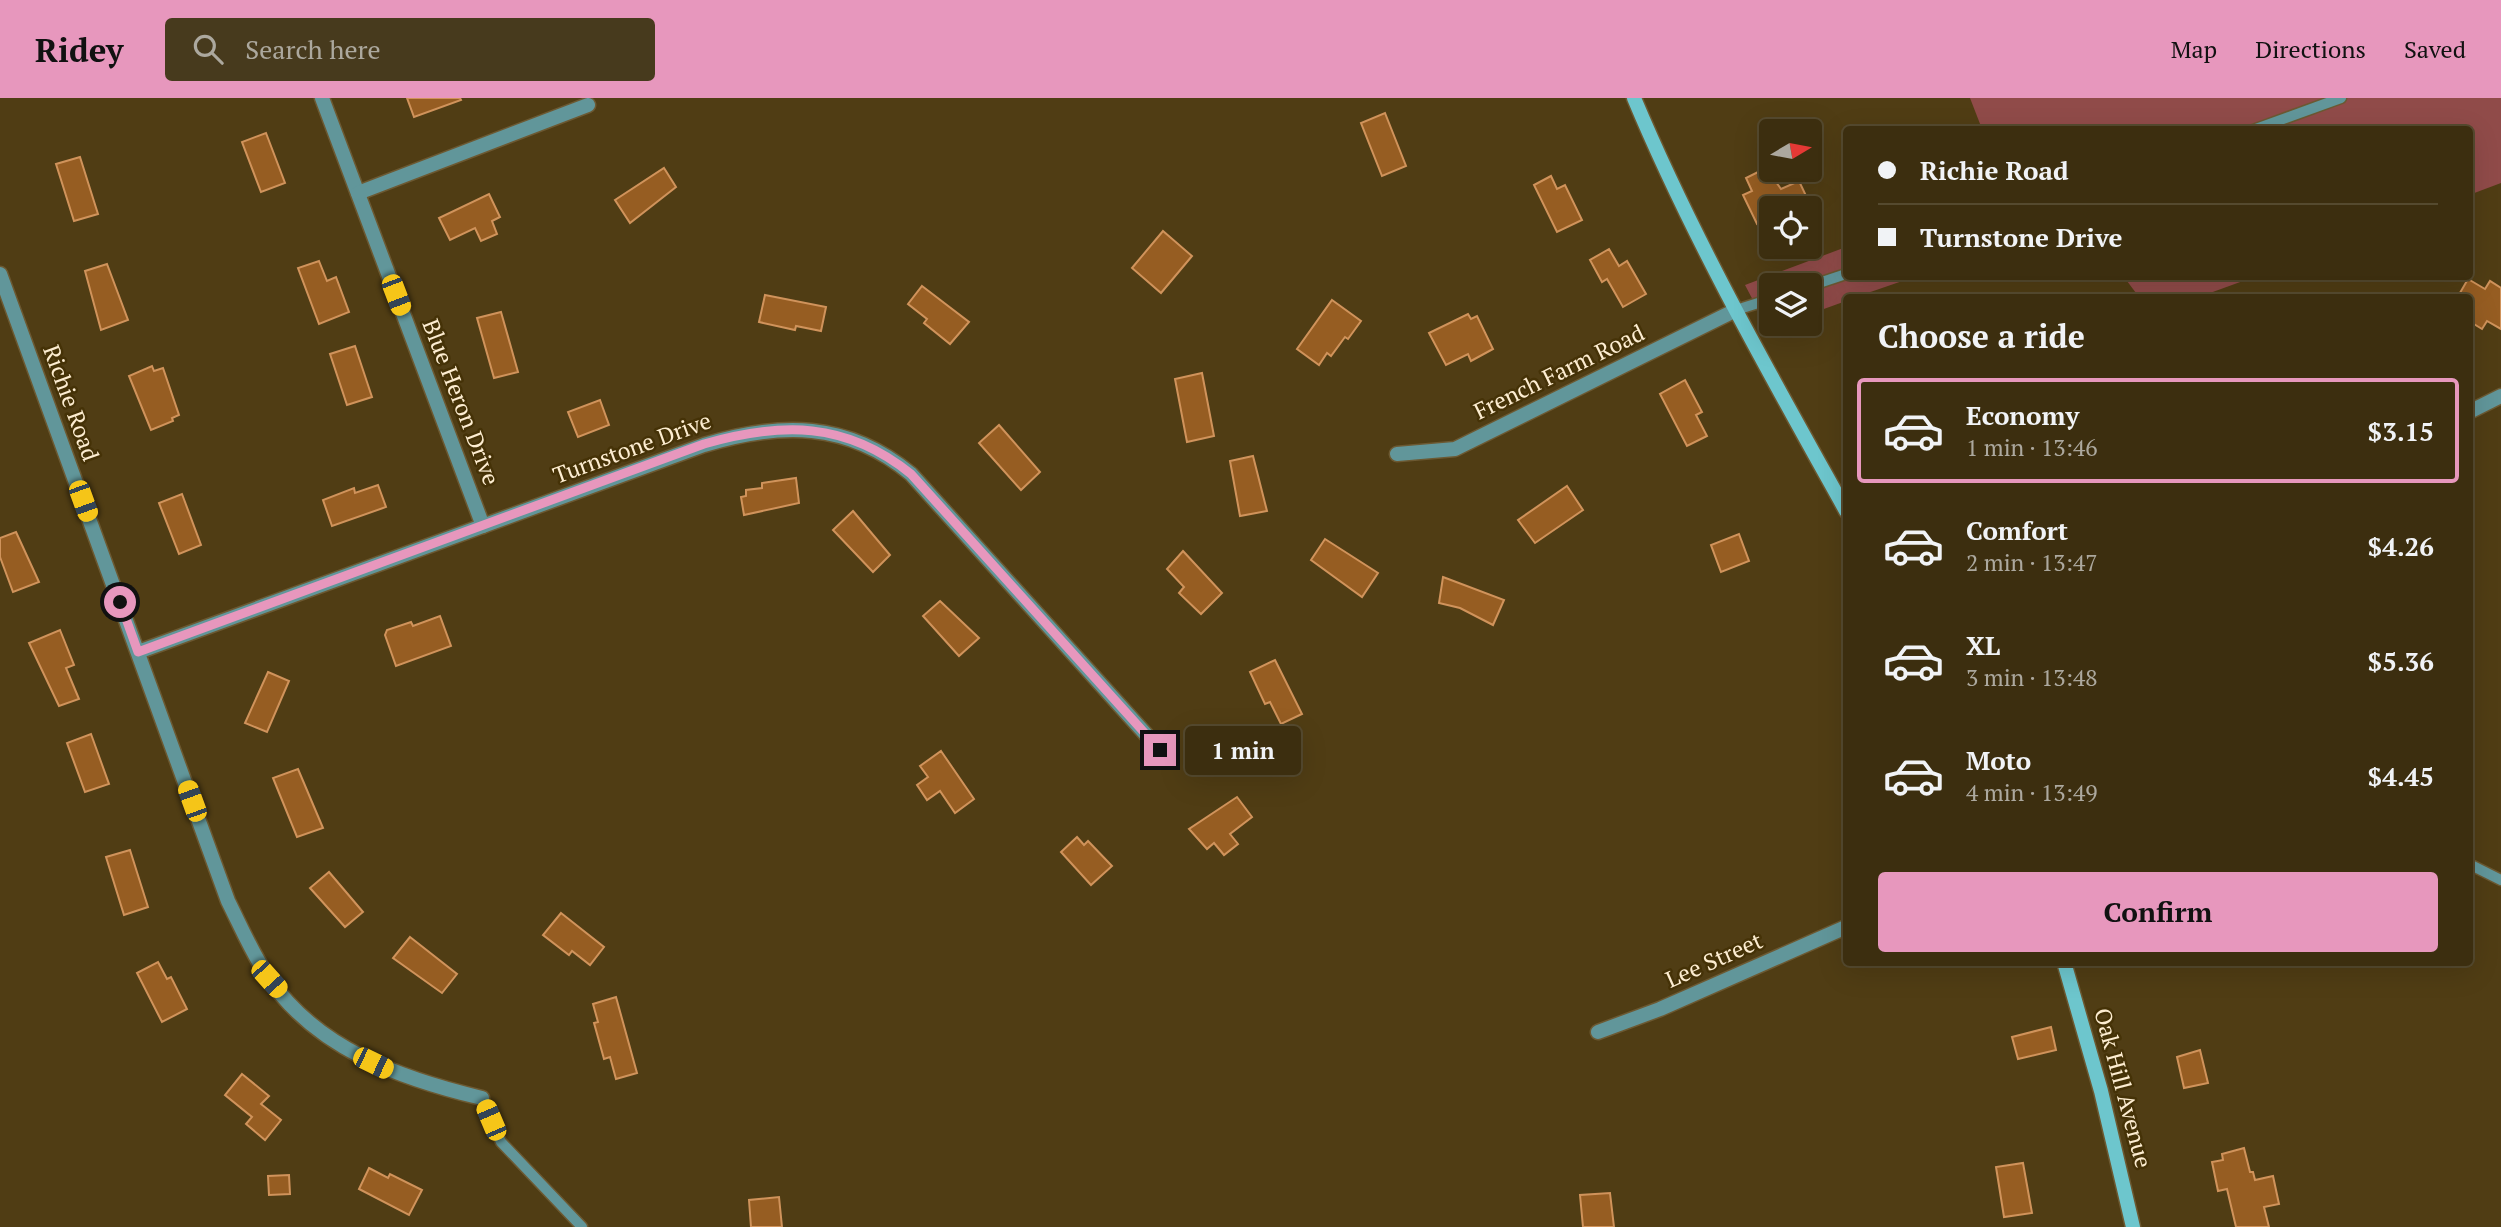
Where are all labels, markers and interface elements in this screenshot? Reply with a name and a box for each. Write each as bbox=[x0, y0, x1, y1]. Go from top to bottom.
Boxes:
search box bbox=[165, 18, 655, 81]
text: Ridey bbox=[35, 28, 123, 71]
icon: search bbox=[189, 30, 227, 68]
text: Search here bbox=[245, 32, 381, 66]
text: Map bbox=[2171, 33, 2217, 65]
text: Directions bbox=[2255, 33, 2366, 65]
text: Saved bbox=[2404, 33, 2466, 65]
north arrow bbox=[1759, 119, 1822, 182]
map controls bbox=[1759, 119, 1822, 336]
text: Richie Road bbox=[1920, 153, 2069, 187]
button: locate bbox=[1759, 196, 1822, 259]
text: Turnstone Drive bbox=[1920, 220, 2123, 254]
car bbox=[379, 272, 414, 318]
button: layers bbox=[1759, 273, 1822, 336]
street label: Blue Heron Drive bbox=[416, 314, 507, 489]
text: Choose a ride bbox=[1878, 315, 2085, 357]
street label: French Farm Road bbox=[1468, 317, 1649, 426]
street label: Richie Road bbox=[36, 341, 107, 465]
text: Economy bbox=[1966, 398, 2079, 432]
icon: car bbox=[1882, 399, 1945, 462]
street label: Turnstone Drive bbox=[548, 405, 715, 491]
text: $3.15 bbox=[2368, 414, 2434, 448]
text: 1 min · 13:46 bbox=[1966, 432, 2098, 463]
car bbox=[66, 478, 101, 524]
text: Comfort bbox=[1966, 513, 2068, 547]
icon: car bbox=[1882, 514, 1945, 577]
text: $4.26 bbox=[2368, 529, 2434, 563]
text: 2 min · 13:47 bbox=[1966, 547, 2098, 578]
route start bbox=[104, 586, 136, 618]
text: XL bbox=[1966, 628, 2000, 662]
icon: car bbox=[1882, 629, 1945, 692]
text: $5.36 bbox=[2368, 644, 2434, 678]
text: 3 min · 13:48 bbox=[1966, 662, 2098, 693]
callout: 1 min bbox=[1184, 726, 1300, 774]
route end bbox=[1144, 734, 1176, 766]
text: 1 min bbox=[1212, 735, 1274, 766]
text: Moto bbox=[1966, 743, 2031, 777]
icon: car bbox=[1882, 744, 1945, 807]
text: $4.45 bbox=[2368, 759, 2434, 793]
text: 4 min · 13:49 bbox=[1966, 777, 2098, 808]
car bbox=[175, 778, 210, 824]
button: Confirm bbox=[1878, 872, 2438, 952]
street label: Lee Street bbox=[1661, 924, 1767, 995]
car bbox=[248, 956, 291, 1002]
street label: Oak Hill Avenue bbox=[2087, 1005, 2160, 1171]
car bbox=[350, 1044, 397, 1082]
car bbox=[474, 1097, 509, 1143]

